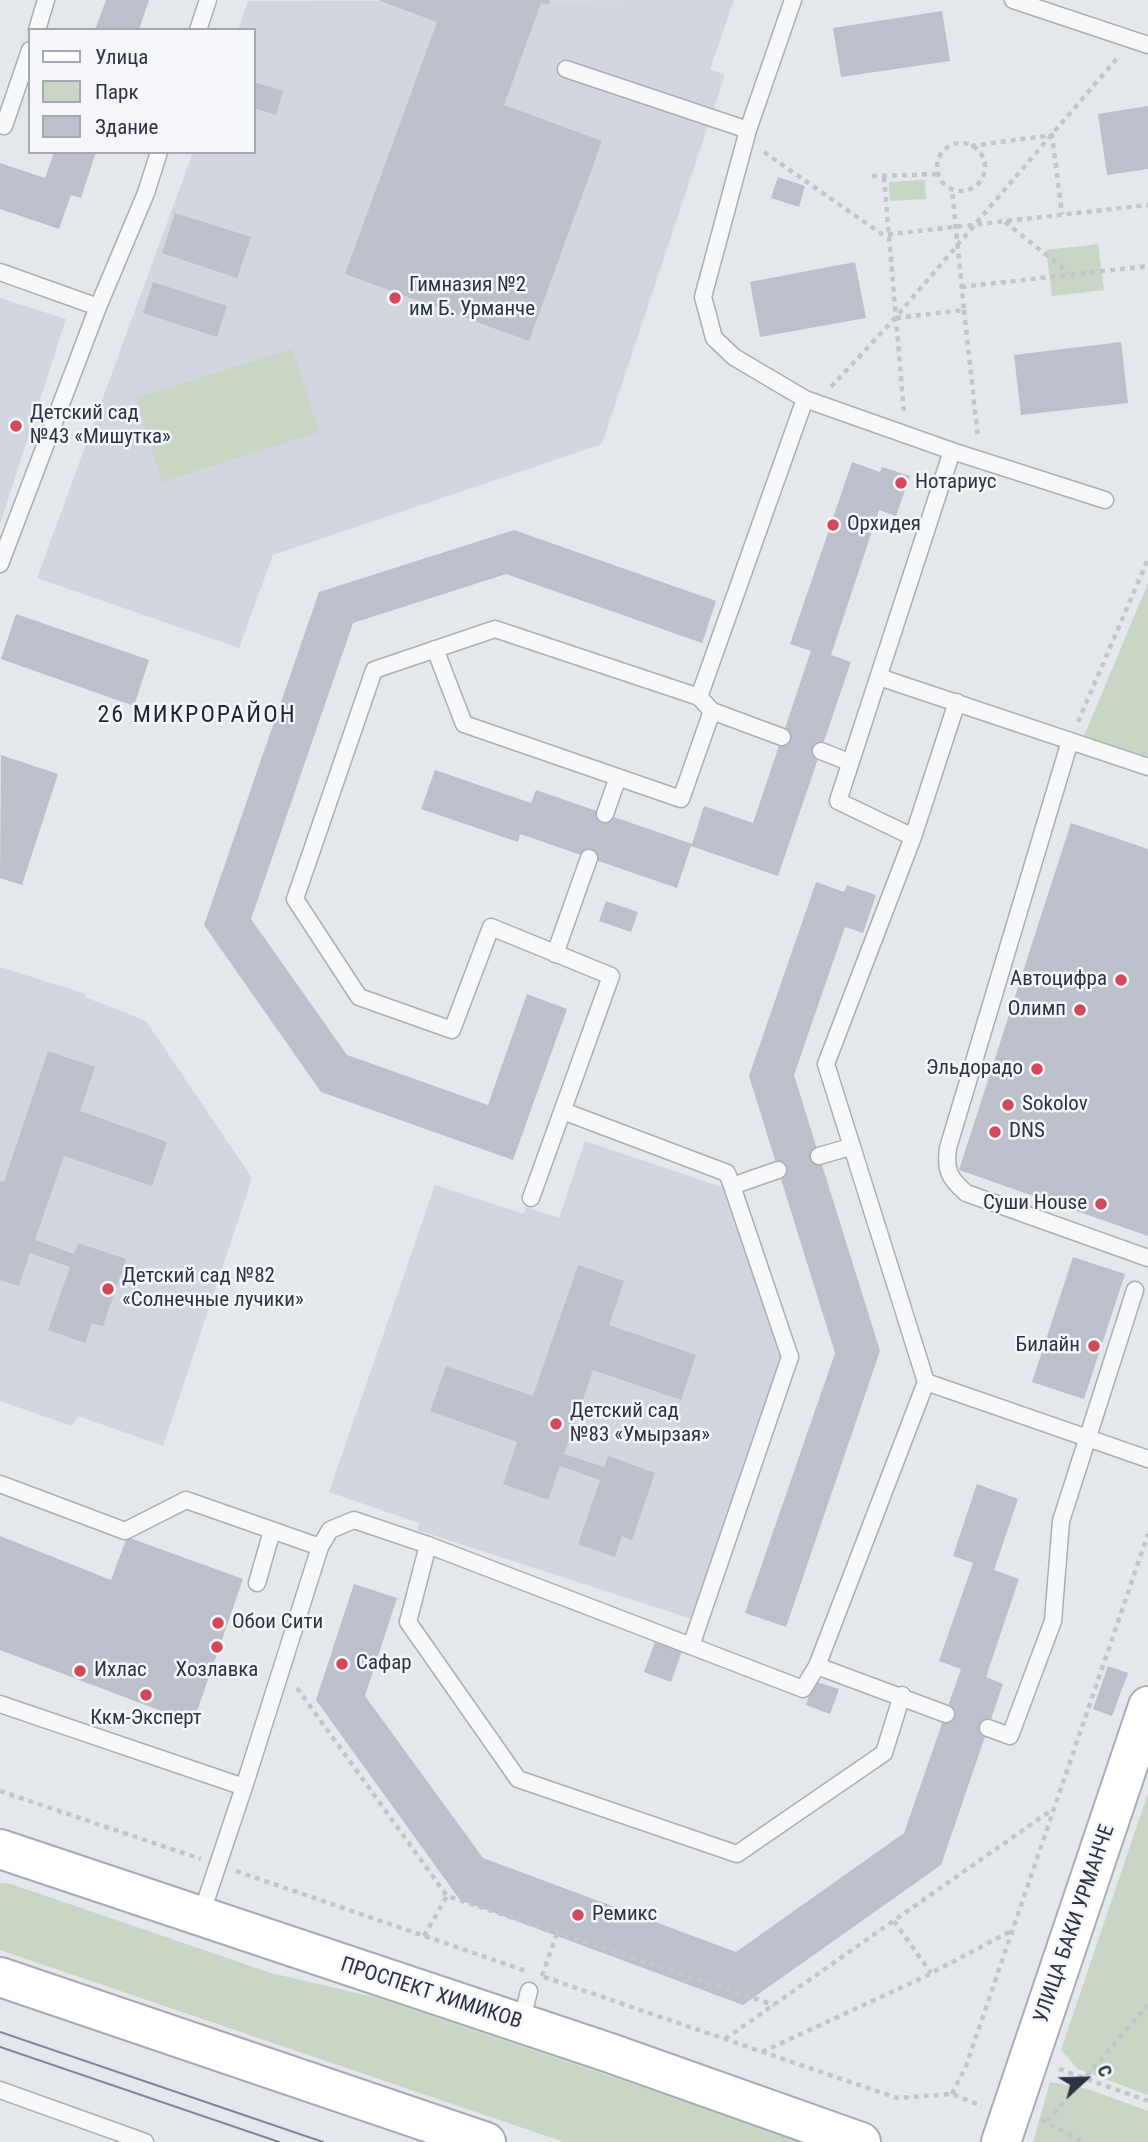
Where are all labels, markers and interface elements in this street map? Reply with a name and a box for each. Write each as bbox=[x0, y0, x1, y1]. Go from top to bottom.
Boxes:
legend bbox=[28, 28, 256, 154]
text: Улица bbox=[95, 45, 148, 69]
text: Парк bbox=[95, 80, 139, 104]
text: Здание bbox=[95, 115, 158, 139]
place label: Гимназия №2 им Б. Урманче bbox=[409, 273, 535, 323]
marker: Гимназия №2 им Б. Урманче bbox=[387, 290, 403, 306]
place label: Детский сад №43 «Мишутка» bbox=[30, 401, 171, 451]
marker: Детский сад №43 «Мишутка» bbox=[8, 418, 24, 434]
place label: Нотариус bbox=[915, 470, 997, 496]
marker: Нотариус bbox=[893, 475, 909, 491]
place label: Орхидея bbox=[847, 512, 921, 538]
marker: Орхидея bbox=[825, 517, 841, 533]
district label: 26 МИКРОРАЙОН bbox=[99, 702, 295, 730]
place label: Автоцифра bbox=[1010, 967, 1107, 993]
marker: Автоцифра bbox=[1113, 972, 1129, 988]
place label: Олимп bbox=[1008, 997, 1066, 1023]
marker: Олимп bbox=[1072, 1002, 1088, 1018]
place label: Эльдорадо bbox=[926, 1056, 1023, 1082]
marker: Эльдорадо bbox=[1029, 1061, 1045, 1077]
place label: Sokolov bbox=[1022, 1092, 1088, 1118]
marker: Sokolov bbox=[1000, 1097, 1016, 1113]
place label: DNS bbox=[1009, 1119, 1045, 1145]
marker: DNS bbox=[987, 1124, 1003, 1140]
place label: Суши House bbox=[983, 1191, 1087, 1217]
marker: Суши House bbox=[1093, 1196, 1109, 1212]
place label: Детский сад №82 «Солнечные лучики» bbox=[122, 1264, 304, 1314]
marker: Детский сад №82 «Солнечные лучики» bbox=[100, 1281, 116, 1297]
place label: Билайн bbox=[1016, 1333, 1080, 1359]
marker: Билайн bbox=[1086, 1338, 1102, 1354]
place label: Детский сад №83 «Умырзая» bbox=[570, 1399, 710, 1449]
marker: Детский сад №83 «Умырзая» bbox=[548, 1416, 564, 1432]
place label: Обои Сити bbox=[232, 1610, 323, 1636]
marker: Обои Сити bbox=[210, 1615, 226, 1631]
marker: Хозлавка bbox=[209, 1639, 225, 1655]
place label: Сафар bbox=[356, 1651, 412, 1677]
marker: Сафар bbox=[334, 1656, 350, 1672]
place label: Ихлас bbox=[94, 1658, 147, 1684]
place label: Хозлавка bbox=[176, 1658, 258, 1684]
marker: Ихлас bbox=[72, 1663, 88, 1679]
marker: Ккм-Эксперт bbox=[138, 1687, 154, 1703]
place label: Ккм-Эксперт bbox=[90, 1706, 202, 1732]
street label: УЛИЦА БАКИ УРМАНЧЕ bbox=[1029, 1822, 1121, 2026]
place label: Ремикс bbox=[592, 1902, 657, 1928]
marker: Ремикс bbox=[570, 1907, 586, 1923]
street label: ПРОСПЕКТ ХИМИКОВ bbox=[337, 1953, 525, 2035]
north arrow bbox=[1050, 2044, 1120, 2114]
text: С bbox=[1092, 2062, 1118, 2080]

